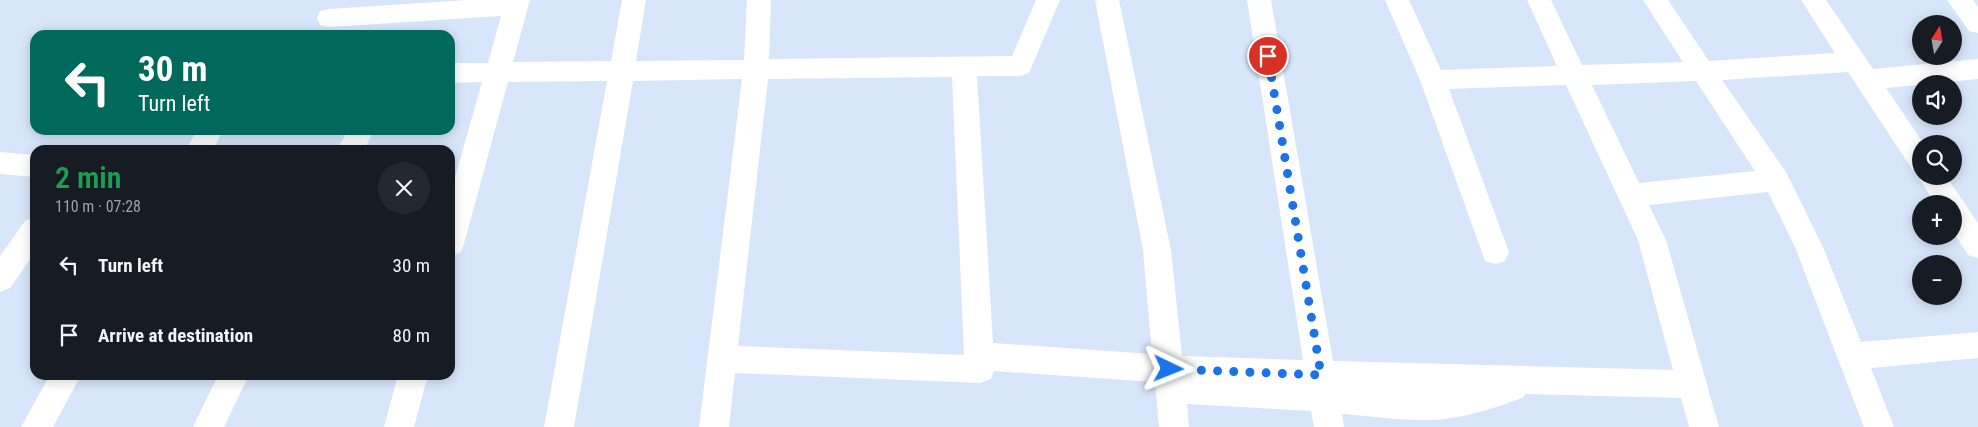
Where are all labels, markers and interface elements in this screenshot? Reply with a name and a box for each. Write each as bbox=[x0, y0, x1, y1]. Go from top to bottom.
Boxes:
north arrow bbox=[1912, 15, 1962, 65]
map controls bbox=[1912, 15, 1962, 305]
pin bbox=[1247, 35, 1289, 77]
icon: arrive bbox=[1254, 42, 1282, 70]
text: 30 m bbox=[138, 49, 207, 90]
icon: left bbox=[55, 50, 120, 115]
button: sound bbox=[1912, 75, 1962, 125]
text: Turn left bbox=[138, 91, 210, 116]
button: search bbox=[1912, 135, 1962, 185]
text: 2 min bbox=[55, 160, 121, 195]
button: close bbox=[378, 162, 430, 214]
button: + bbox=[1912, 195, 1962, 245]
text: 110 m · 07:28 bbox=[55, 197, 141, 216]
icon: left bbox=[55, 251, 83, 279]
text: Turn left bbox=[98, 254, 163, 277]
text: 30 m bbox=[393, 254, 430, 277]
button: − bbox=[1912, 255, 1962, 305]
icon: arrive bbox=[55, 321, 83, 349]
text: Arrive at destination bbox=[98, 324, 253, 347]
text: 80 m bbox=[393, 324, 430, 347]
position arrow bbox=[1142, 342, 1194, 394]

